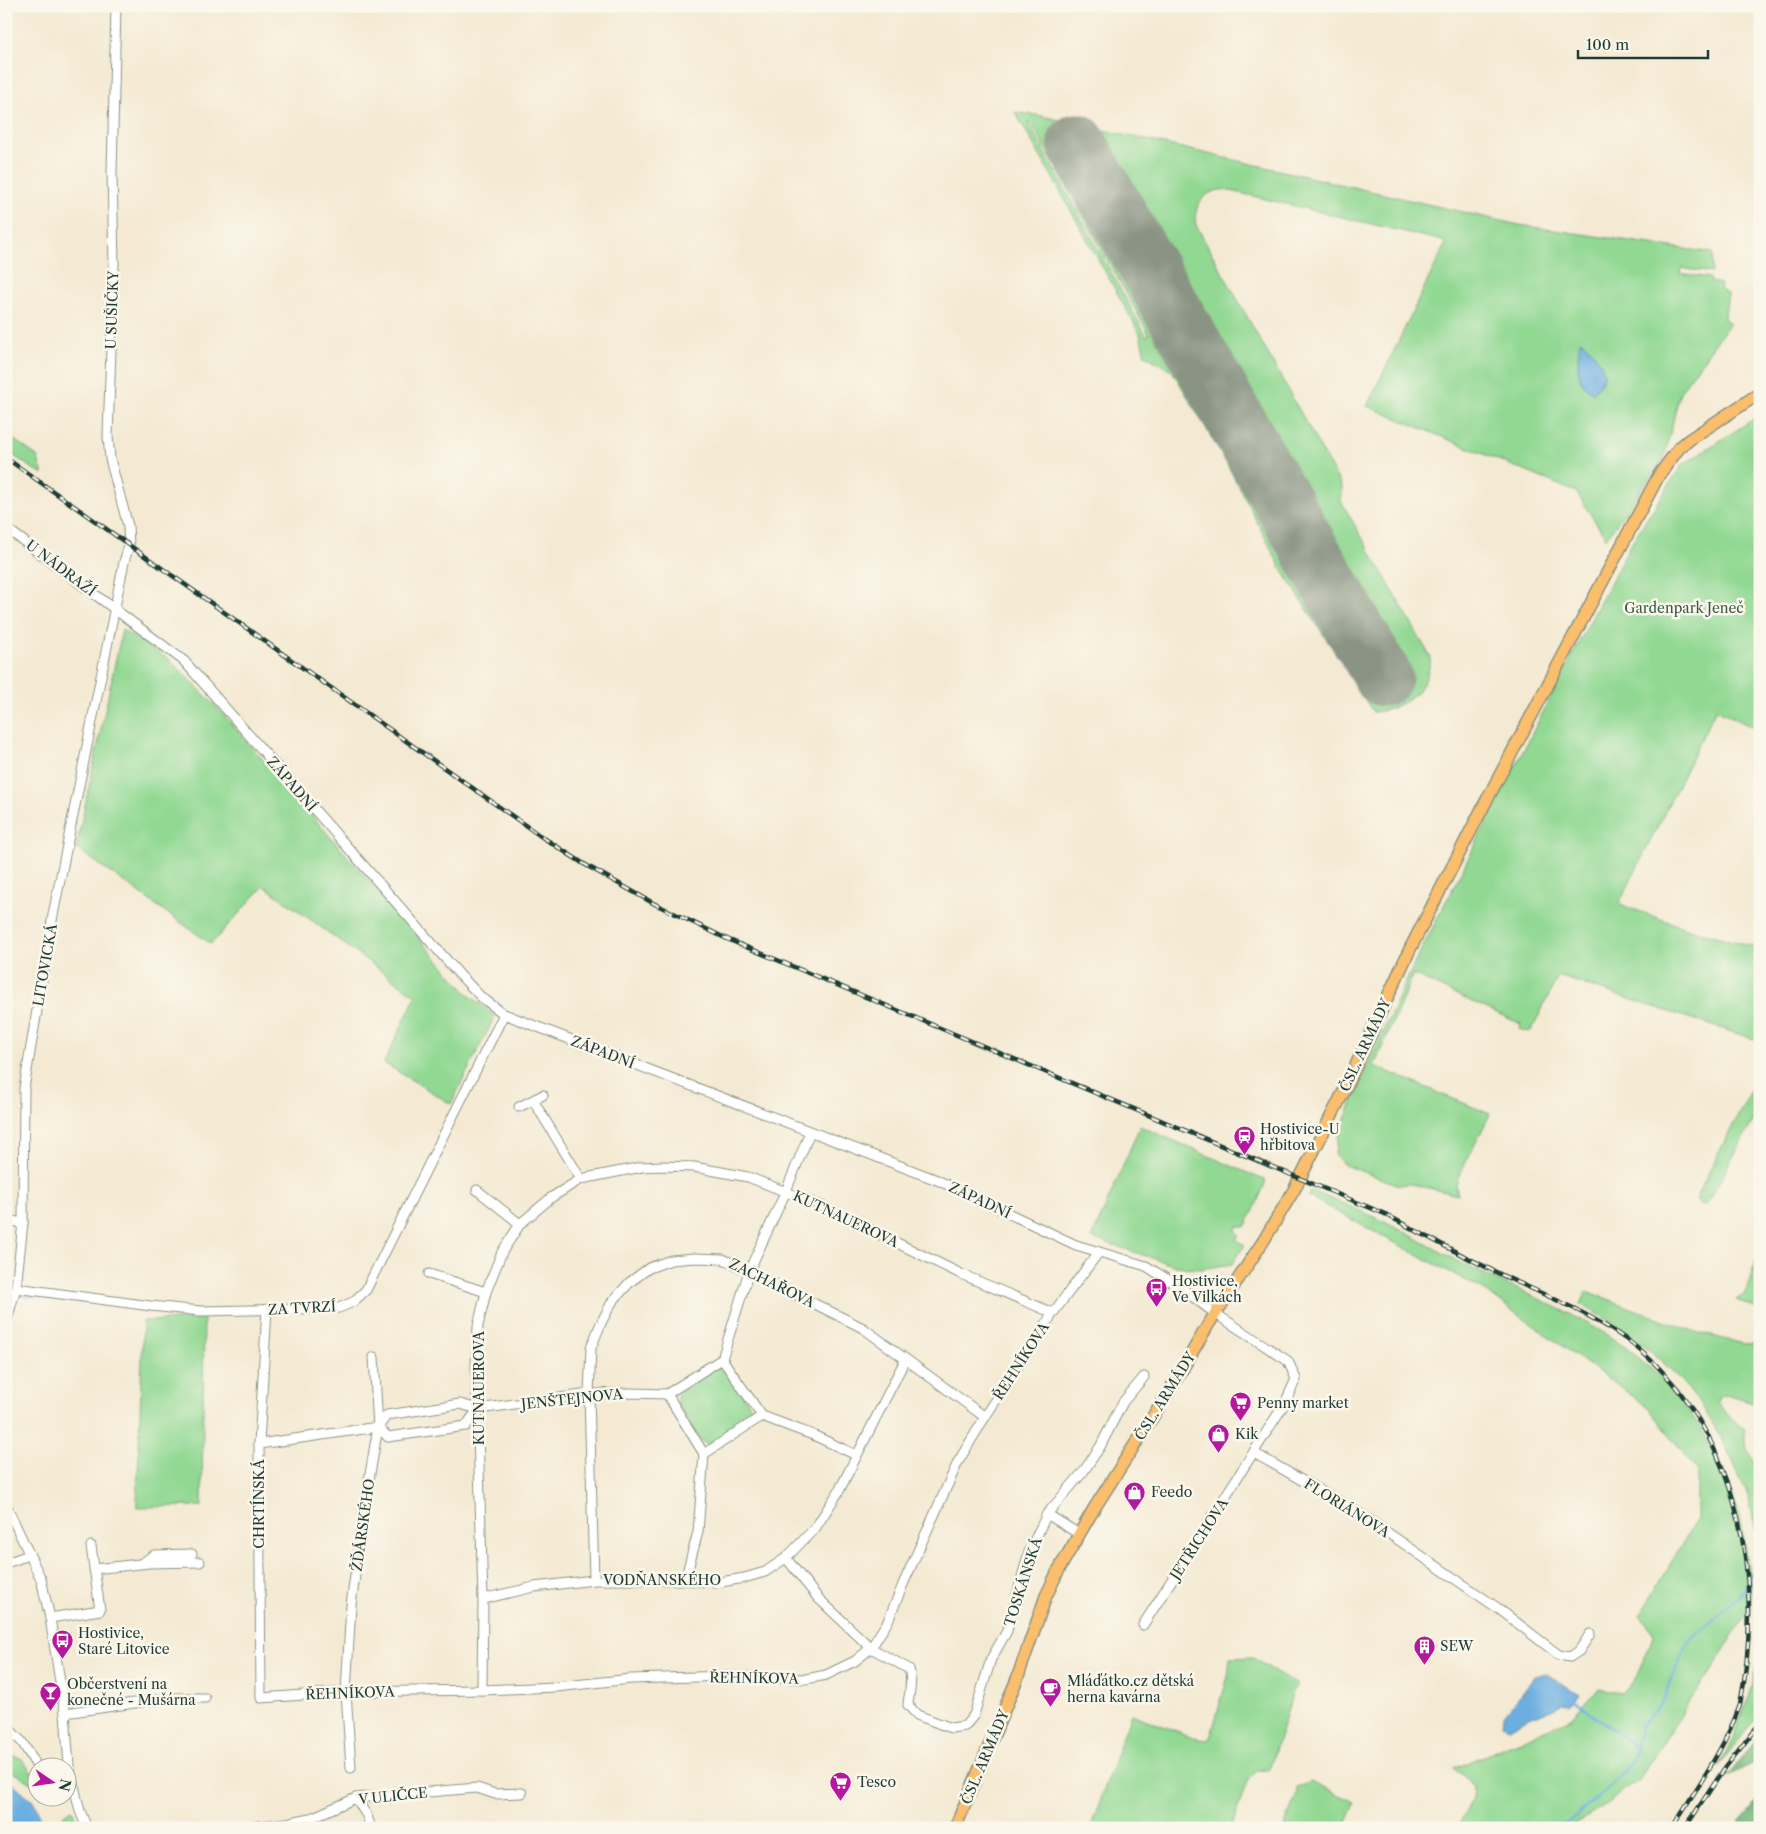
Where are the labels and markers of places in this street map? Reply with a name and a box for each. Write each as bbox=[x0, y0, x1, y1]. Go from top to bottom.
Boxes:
place label: Hostivice-U hřbitova bbox=[1260, 1120, 1340, 1154]
station icon: Hostivice-U hřbitova bbox=[1232, 1125, 1256, 1156]
place label: Hostivice, Ve Vilkách bbox=[1171, 1272, 1242, 1306]
bus stop icon: Hostivice, Ve Vilkách bbox=[1144, 1277, 1168, 1308]
supermarket icon: Penny market bbox=[1229, 1391, 1253, 1422]
place label: Penny market bbox=[1257, 1394, 1349, 1412]
shop icon: Kik bbox=[1207, 1422, 1231, 1453]
place label: Kik bbox=[1235, 1425, 1259, 1443]
shop icon: Feedo bbox=[1123, 1480, 1147, 1511]
place label: Feedo bbox=[1151, 1483, 1192, 1501]
place label: Hostivice, Staré Litovice bbox=[78, 1624, 170, 1658]
bus stop icon: Hostivice, Staré Litovice bbox=[50, 1629, 74, 1660]
building icon: SEW bbox=[1412, 1634, 1436, 1665]
place label: SEW bbox=[1440, 1637, 1474, 1655]
place label: Mláďátko.cz dětská herna kavárna bbox=[1067, 1672, 1195, 1706]
place label: Občerstvení na konečné - Mušárna bbox=[67, 1675, 196, 1709]
cafe icon: Mláďátko.cz dětská herna kavárna bbox=[1039, 1677, 1063, 1708]
bar icon: Občerstvení na konečné - Mušárna bbox=[39, 1680, 63, 1711]
supermarket icon: Tesco bbox=[829, 1770, 853, 1801]
place label: Tesco bbox=[857, 1773, 896, 1791]

